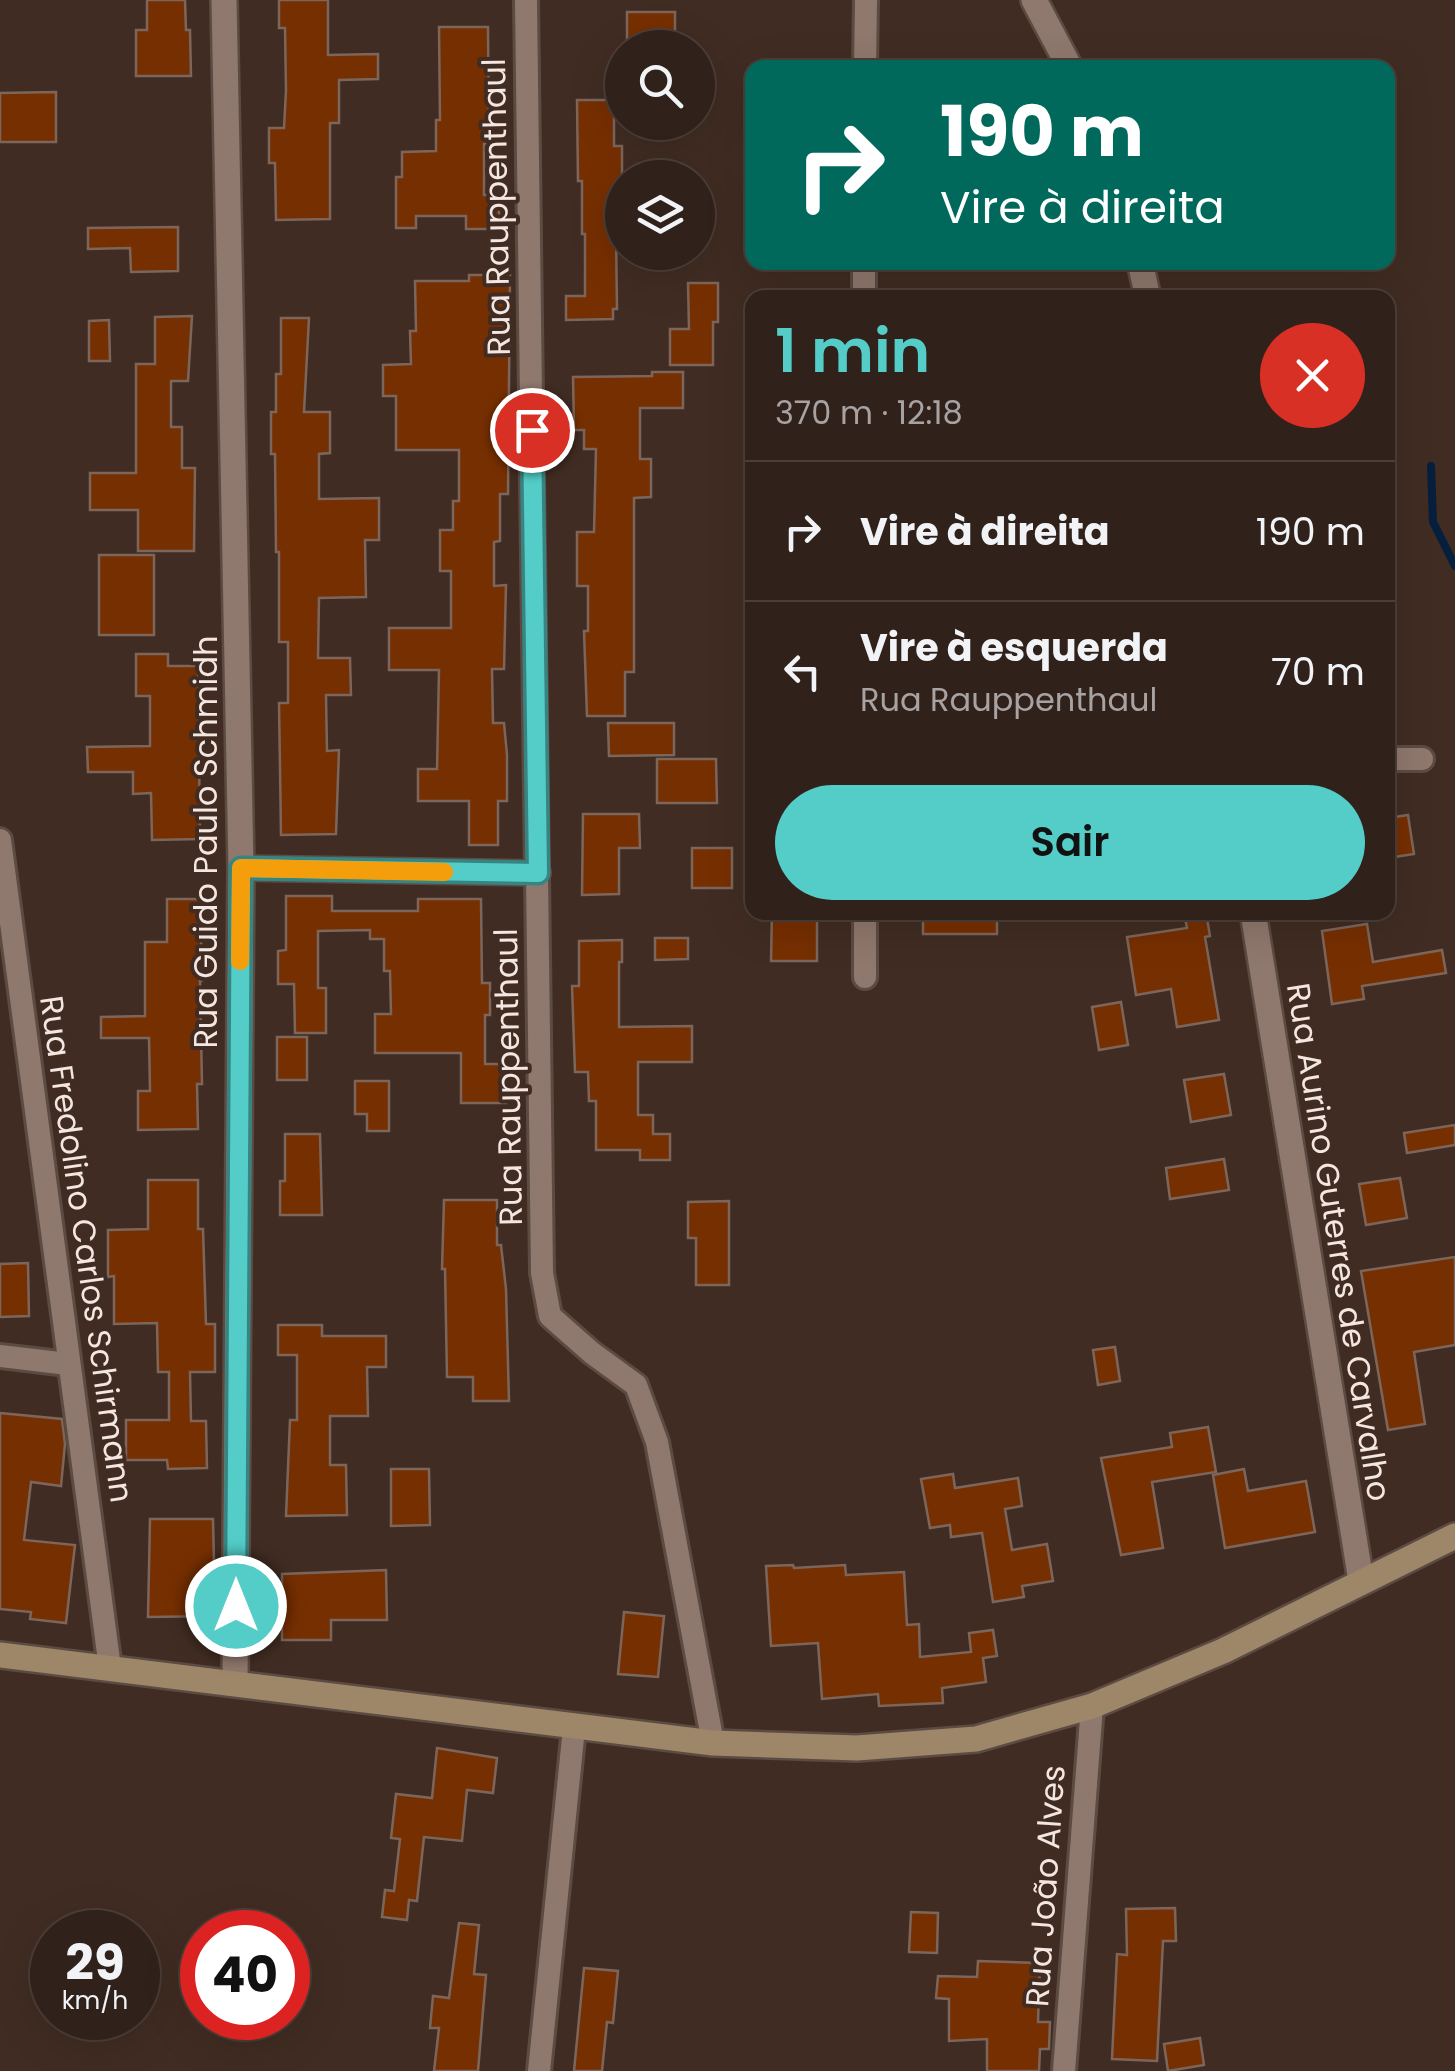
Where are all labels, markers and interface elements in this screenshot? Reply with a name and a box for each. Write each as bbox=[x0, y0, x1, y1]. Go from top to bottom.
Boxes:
map controls bbox=[605, 30, 715, 270]
button: search bbox=[605, 30, 715, 140]
street label: Rua Rauppenthaul bbox=[471, 58, 521, 356]
text: 190 m bbox=[940, 82, 1144, 181]
icon: right bbox=[775, 100, 905, 230]
button: layers bbox=[605, 160, 715, 270]
text: Vire à direita bbox=[940, 176, 1225, 239]
text: 1 min bbox=[775, 309, 930, 393]
button: close bbox=[1260, 323, 1365, 428]
pin bbox=[490, 388, 575, 473]
text: 370 m · 12:18 bbox=[775, 390, 963, 435]
icon: arrive bbox=[505, 403, 560, 458]
icon: right bbox=[775, 504, 830, 559]
text: Vire à direita bbox=[860, 505, 1110, 558]
text: 190 m bbox=[1256, 505, 1365, 558]
text: Vire à esquerda bbox=[860, 621, 1168, 674]
street label: Rua Guido Paulo Schmidh bbox=[183, 635, 228, 1049]
icon: left bbox=[775, 644, 830, 699]
text: 70 m bbox=[1271, 645, 1365, 698]
text: Rua Rauppenthaul bbox=[860, 677, 1157, 722]
button: Sair bbox=[775, 785, 1365, 900]
street label: Rua Rauppenthaul bbox=[483, 928, 533, 1226]
street label: Rua Aurino Guterres de Carvalho bbox=[1276, 980, 1402, 1504]
street label: Rua Fredolino Carlos Schirmann bbox=[29, 993, 145, 1505]
position arrow bbox=[184, 1554, 288, 1658]
street label: Rua João Alves bbox=[1014, 1764, 1076, 2008]
speed limit sign: 40 bbox=[180, 1910, 310, 2040]
text: 29 bbox=[65, 1927, 125, 1998]
text: km/h bbox=[62, 1983, 128, 2018]

